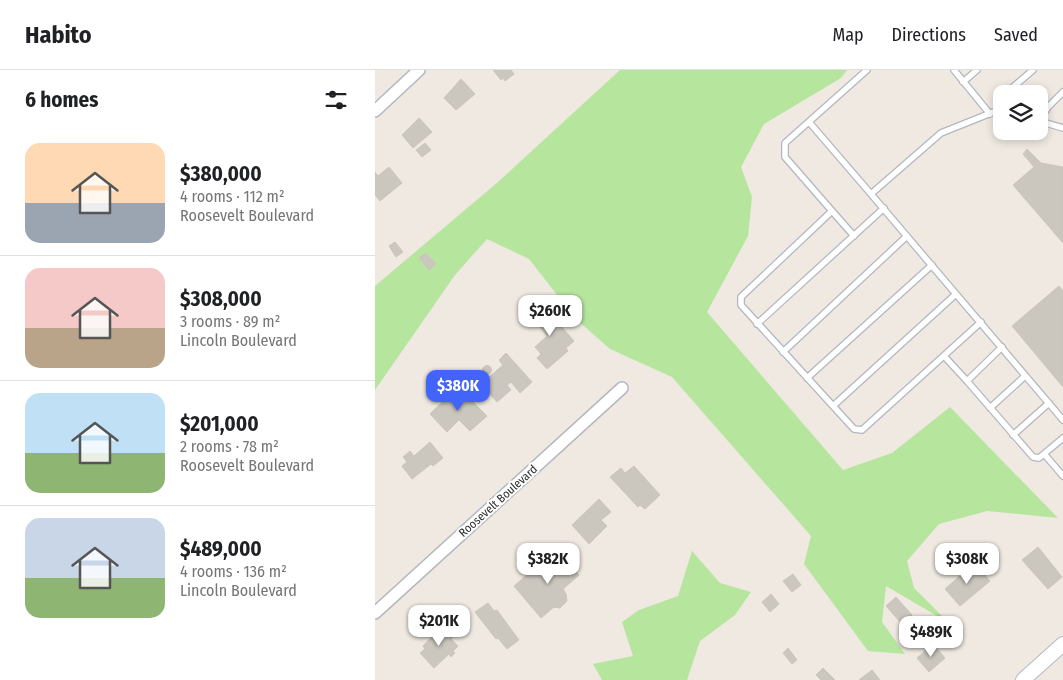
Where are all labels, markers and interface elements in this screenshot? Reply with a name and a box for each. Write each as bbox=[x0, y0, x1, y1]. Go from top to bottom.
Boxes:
text: Habito bbox=[25, 21, 91, 49]
text: Map bbox=[832, 24, 864, 46]
text: Directions bbox=[892, 24, 966, 46]
text: Saved bbox=[994, 24, 1038, 46]
map controls bbox=[993, 85, 1048, 140]
button: layers bbox=[993, 85, 1048, 140]
icon: filters bbox=[322, 86, 350, 114]
text: 6 homes bbox=[25, 87, 98, 113]
text: $380,000 bbox=[180, 161, 262, 187]
icon: home bbox=[65, 163, 125, 223]
text: 4 rooms · 112 m² bbox=[180, 187, 285, 206]
text: Roosevelt Boulevard bbox=[180, 206, 314, 225]
text: $308,000 bbox=[180, 286, 262, 312]
icon: home bbox=[65, 288, 125, 348]
pin: $260K bbox=[515, 294, 585, 337]
text: $260K bbox=[529, 301, 571, 320]
text: 3 rooms · 89 m² bbox=[180, 312, 280, 331]
text: Lincoln Boulevard bbox=[180, 331, 297, 350]
pin: $380K bbox=[423, 370, 493, 412]
text: $380K bbox=[437, 376, 479, 395]
text: $201,000 bbox=[180, 411, 259, 437]
icon: home bbox=[65, 413, 125, 473]
text: 2 rooms · 78 m² bbox=[180, 437, 279, 456]
text: Roosevelt Boulevard bbox=[180, 456, 314, 475]
street label: Roosevelt Boulevard bbox=[456, 462, 540, 540]
text: $489,000 bbox=[180, 536, 262, 562]
icon: home bbox=[65, 538, 125, 598]
pin: $382K bbox=[513, 542, 583, 585]
pin: $308K bbox=[932, 542, 1002, 585]
text: $382K bbox=[528, 549, 568, 568]
text: $308K bbox=[946, 549, 988, 568]
text: 4 rooms · 136 m² bbox=[180, 562, 287, 581]
text: Lincoln Boulevard bbox=[180, 581, 297, 600]
pin: $201K bbox=[404, 604, 474, 647]
text: $201K bbox=[419, 611, 459, 630]
pin: $489K bbox=[896, 616, 966, 658]
text: $489K bbox=[910, 622, 952, 641]

